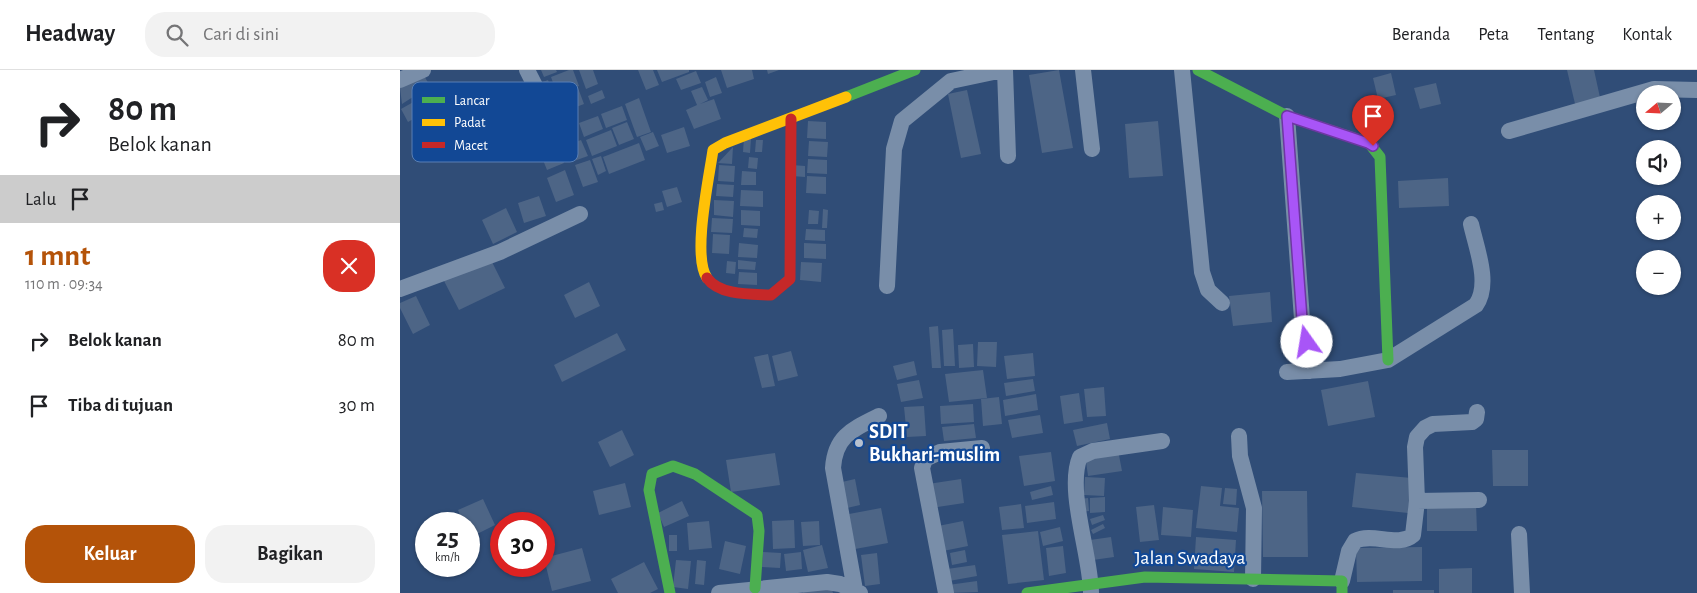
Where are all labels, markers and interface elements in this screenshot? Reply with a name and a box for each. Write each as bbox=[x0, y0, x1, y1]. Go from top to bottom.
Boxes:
search box bbox=[145, 12, 495, 57]
icon: search bbox=[163, 21, 191, 49]
text: Headway bbox=[25, 22, 115, 46]
text: Cari di sini bbox=[203, 25, 279, 44]
text: Beranda bbox=[1392, 26, 1450, 44]
text: Peta bbox=[1478, 26, 1509, 44]
text: Tentang bbox=[1537, 26, 1594, 44]
text: Kontak bbox=[1622, 26, 1672, 44]
legend bbox=[412, 82, 578, 162]
north arrow bbox=[1636, 85, 1681, 130]
map controls bbox=[1636, 85, 1681, 295]
icon: right bbox=[25, 90, 90, 155]
text: 80 m bbox=[108, 92, 177, 127]
text: Lancar bbox=[454, 94, 490, 108]
pin bbox=[1352, 95, 1394, 146]
icon: arrive bbox=[1359, 102, 1387, 130]
text: Padat bbox=[454, 116, 486, 130]
text: Belok kanan bbox=[108, 133, 212, 155]
text: Macet bbox=[454, 139, 488, 153]
button: sound bbox=[1636, 140, 1681, 185]
icon: arrive bbox=[66, 185, 94, 213]
text: Lalu bbox=[25, 190, 56, 209]
button: + bbox=[1636, 195, 1681, 240]
button: close bbox=[323, 240, 375, 292]
text: 1 mnt bbox=[25, 241, 90, 271]
button: − bbox=[1636, 250, 1681, 295]
text: 110 m · 09:34 bbox=[25, 276, 103, 292]
position arrow bbox=[1280, 315, 1332, 367]
icon: right bbox=[25, 327, 53, 355]
text: Belok kanan bbox=[68, 331, 162, 350]
text: 80 m bbox=[338, 331, 375, 350]
icon: arrive bbox=[25, 392, 53, 420]
text: Tiba di tujuan bbox=[68, 396, 173, 415]
text: 30 m bbox=[339, 396, 375, 415]
place label: SDIT Bukhari-muslim bbox=[869, 422, 1000, 465]
marker: SDIT Bukhari-muslim bbox=[853, 437, 865, 449]
speed limit sign: 30 bbox=[490, 512, 555, 577]
button: Keluar bbox=[25, 525, 195, 583]
button: Bagikan bbox=[205, 525, 375, 583]
text: 25 bbox=[436, 526, 459, 551]
street label: Jalan Swadaya bbox=[1135, 548, 1245, 568]
text: km/h bbox=[435, 551, 460, 563]

